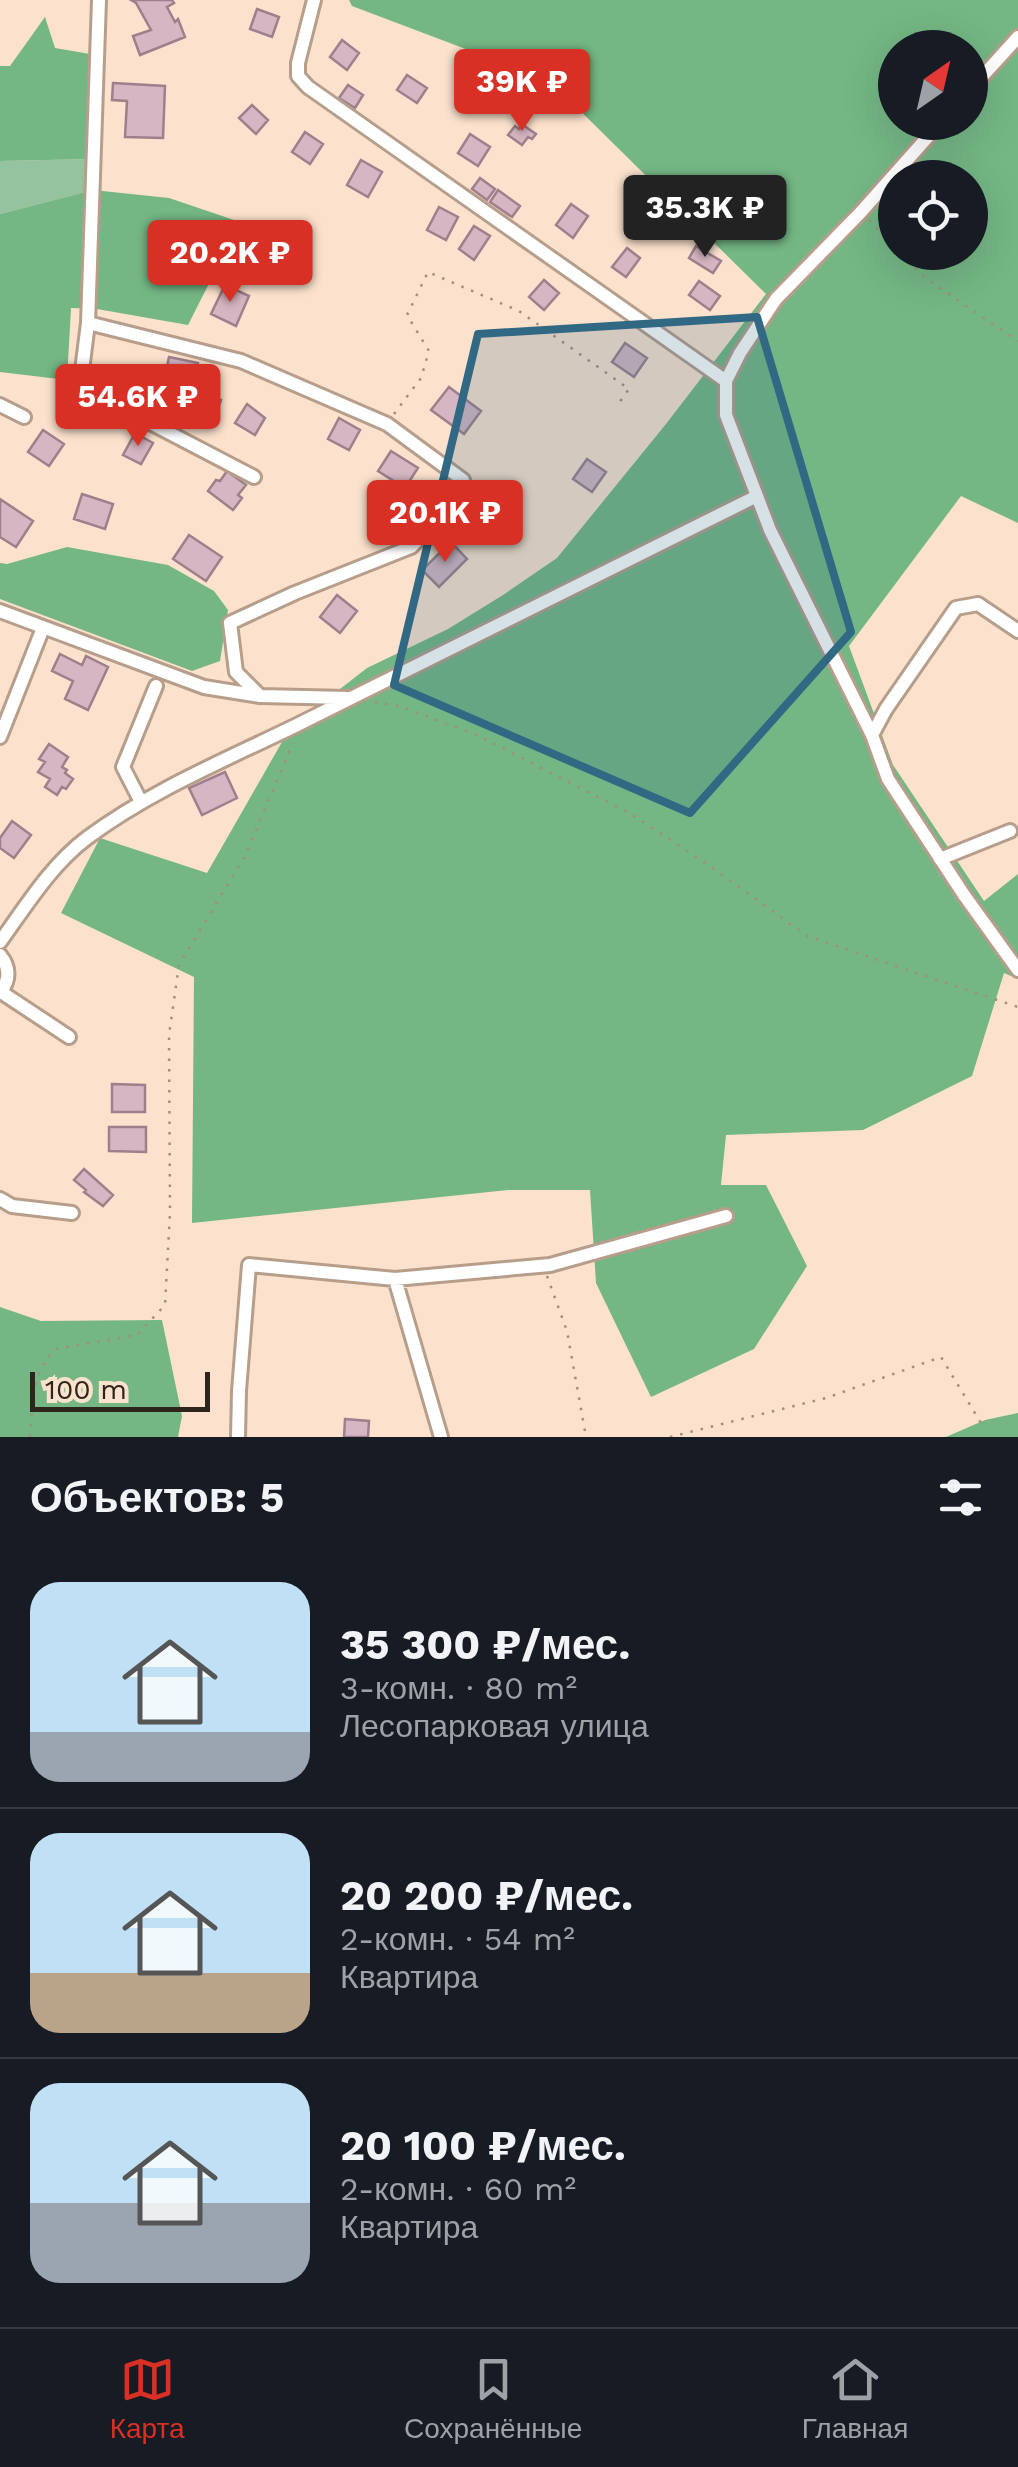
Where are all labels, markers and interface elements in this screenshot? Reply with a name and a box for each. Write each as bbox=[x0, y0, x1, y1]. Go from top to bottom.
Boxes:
north arrow bbox=[878, 30, 988, 140]
map controls bbox=[878, 30, 988, 270]
pin: 39K ₽ bbox=[452, 49, 592, 134]
text: 39K ₽ bbox=[476, 62, 568, 100]
button: locate bbox=[878, 160, 988, 270]
pin: 35.3K ₽ bbox=[613, 175, 797, 260]
text: 35.3K ₽ bbox=[645, 188, 765, 226]
pin: 20.2K ₽ bbox=[138, 220, 322, 305]
text: 20.2K ₽ bbox=[170, 233, 290, 271]
pin: 54.6K ₽ bbox=[46, 364, 230, 449]
text: 54.6K ₽ bbox=[77, 377, 199, 415]
pin: 20.1K ₽ bbox=[353, 480, 537, 565]
text: 20.1K ₽ bbox=[389, 493, 501, 531]
scale bar bbox=[30, 1367, 210, 1412]
text: 100 m bbox=[45, 1373, 127, 1406]
icon: filters bbox=[933, 1470, 988, 1525]
text: Объектов: 5 bbox=[30, 1473, 284, 1522]
text: 35 300 ₽/мес. bbox=[340, 1620, 630, 1669]
icon: home bbox=[110, 1622, 230, 1742]
text: 3-комн. · 80 m² bbox=[340, 1669, 577, 1707]
text: Лесопарковая улица bbox=[340, 1707, 649, 1745]
text: 20 200 ₽/мес. bbox=[340, 1871, 633, 1920]
icon: home bbox=[110, 1873, 230, 1993]
text: 2-комн. · 54 m² bbox=[340, 1920, 575, 1958]
text: Квартира bbox=[340, 1958, 478, 1996]
text: 20 100 ₽/мес. bbox=[340, 2121, 626, 2170]
icon: home bbox=[110, 2123, 230, 2243]
text: 2-комн. · 60 m² bbox=[340, 2170, 576, 2208]
text: Квартира bbox=[340, 2208, 478, 2246]
tab: Карта bbox=[110, 2352, 185, 2445]
tab: Сохранённые bbox=[404, 2352, 582, 2445]
tab: Главная bbox=[802, 2352, 908, 2445]

